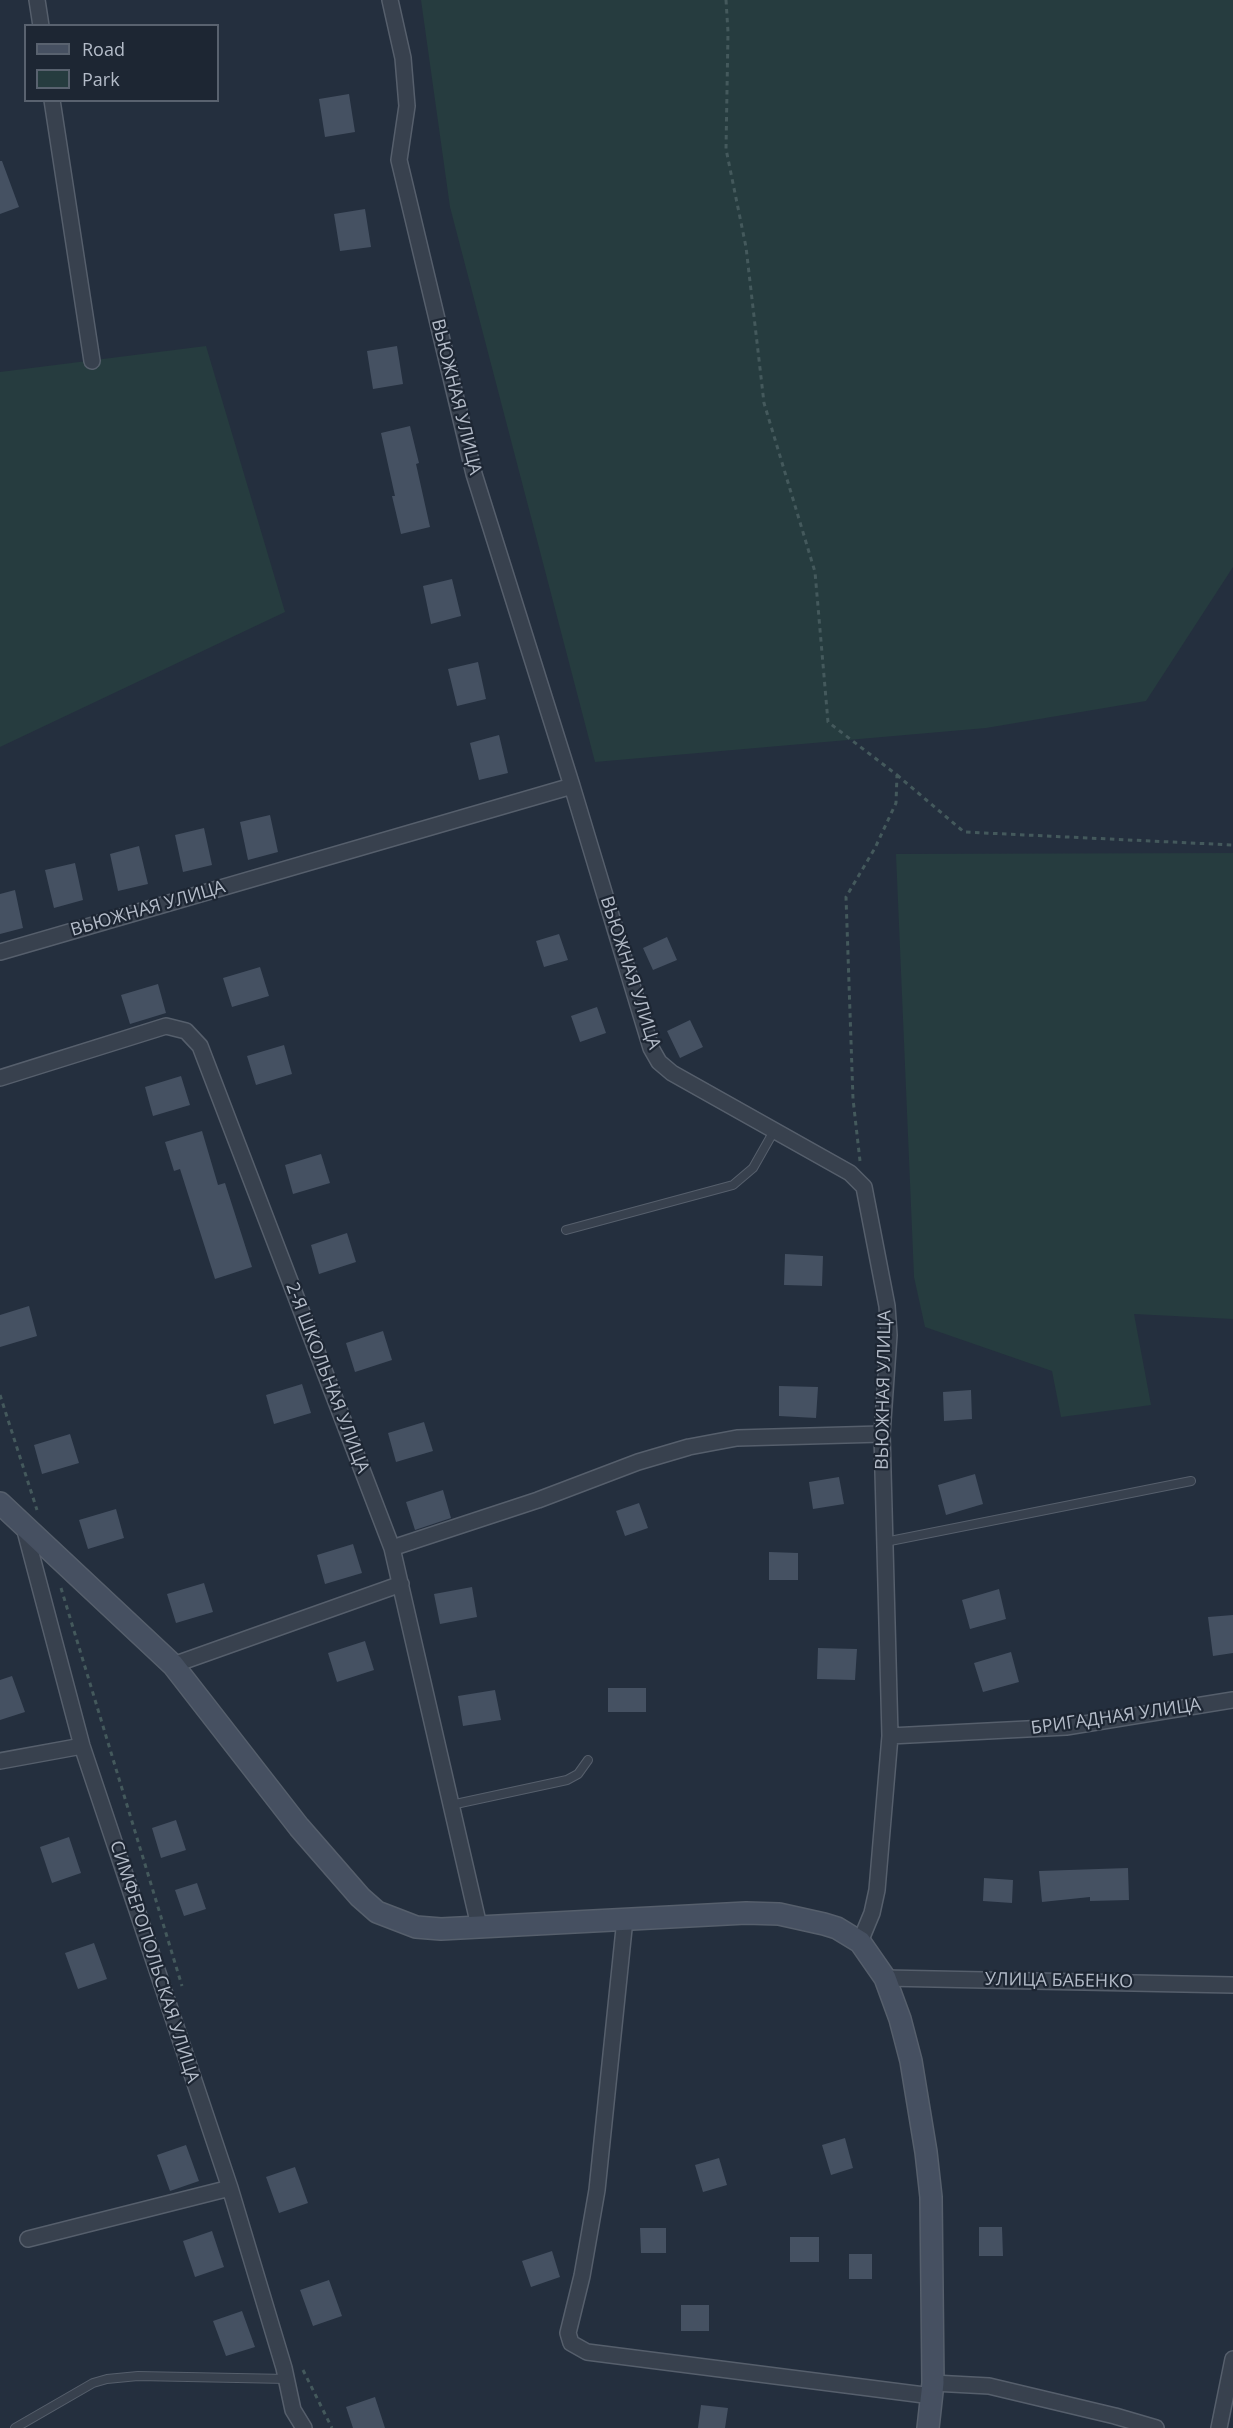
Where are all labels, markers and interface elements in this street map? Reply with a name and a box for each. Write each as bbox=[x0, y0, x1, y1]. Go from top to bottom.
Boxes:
legend bbox=[24, 24, 219, 102]
text: Road bbox=[82, 37, 125, 61]
text: Park bbox=[82, 67, 120, 91]
street label: ВЬЮЖНАЯ УЛИЦА bbox=[426, 317, 486, 477]
street label: ВЬЮЖНАЯ УЛИЦА bbox=[68, 877, 228, 941]
street label: ВЬЮЖНАЯ УЛИЦА bbox=[595, 894, 665, 1052]
street label: 2-Я ШКОЛЬНАЯ УЛИЦА bbox=[281, 1280, 373, 1476]
street label: ВЬЮЖНАЯ УЛИЦА bbox=[872, 1310, 896, 1470]
street label: БРИГАДНАЯ УЛИЦА bbox=[1030, 1694, 1202, 1740]
street label: СИМФЕРОПОЛЬСКАЯ УЛИЦА bbox=[105, 1838, 203, 2086]
street label: УЛИЦА БАБЕНКО bbox=[985, 1969, 1133, 1993]

